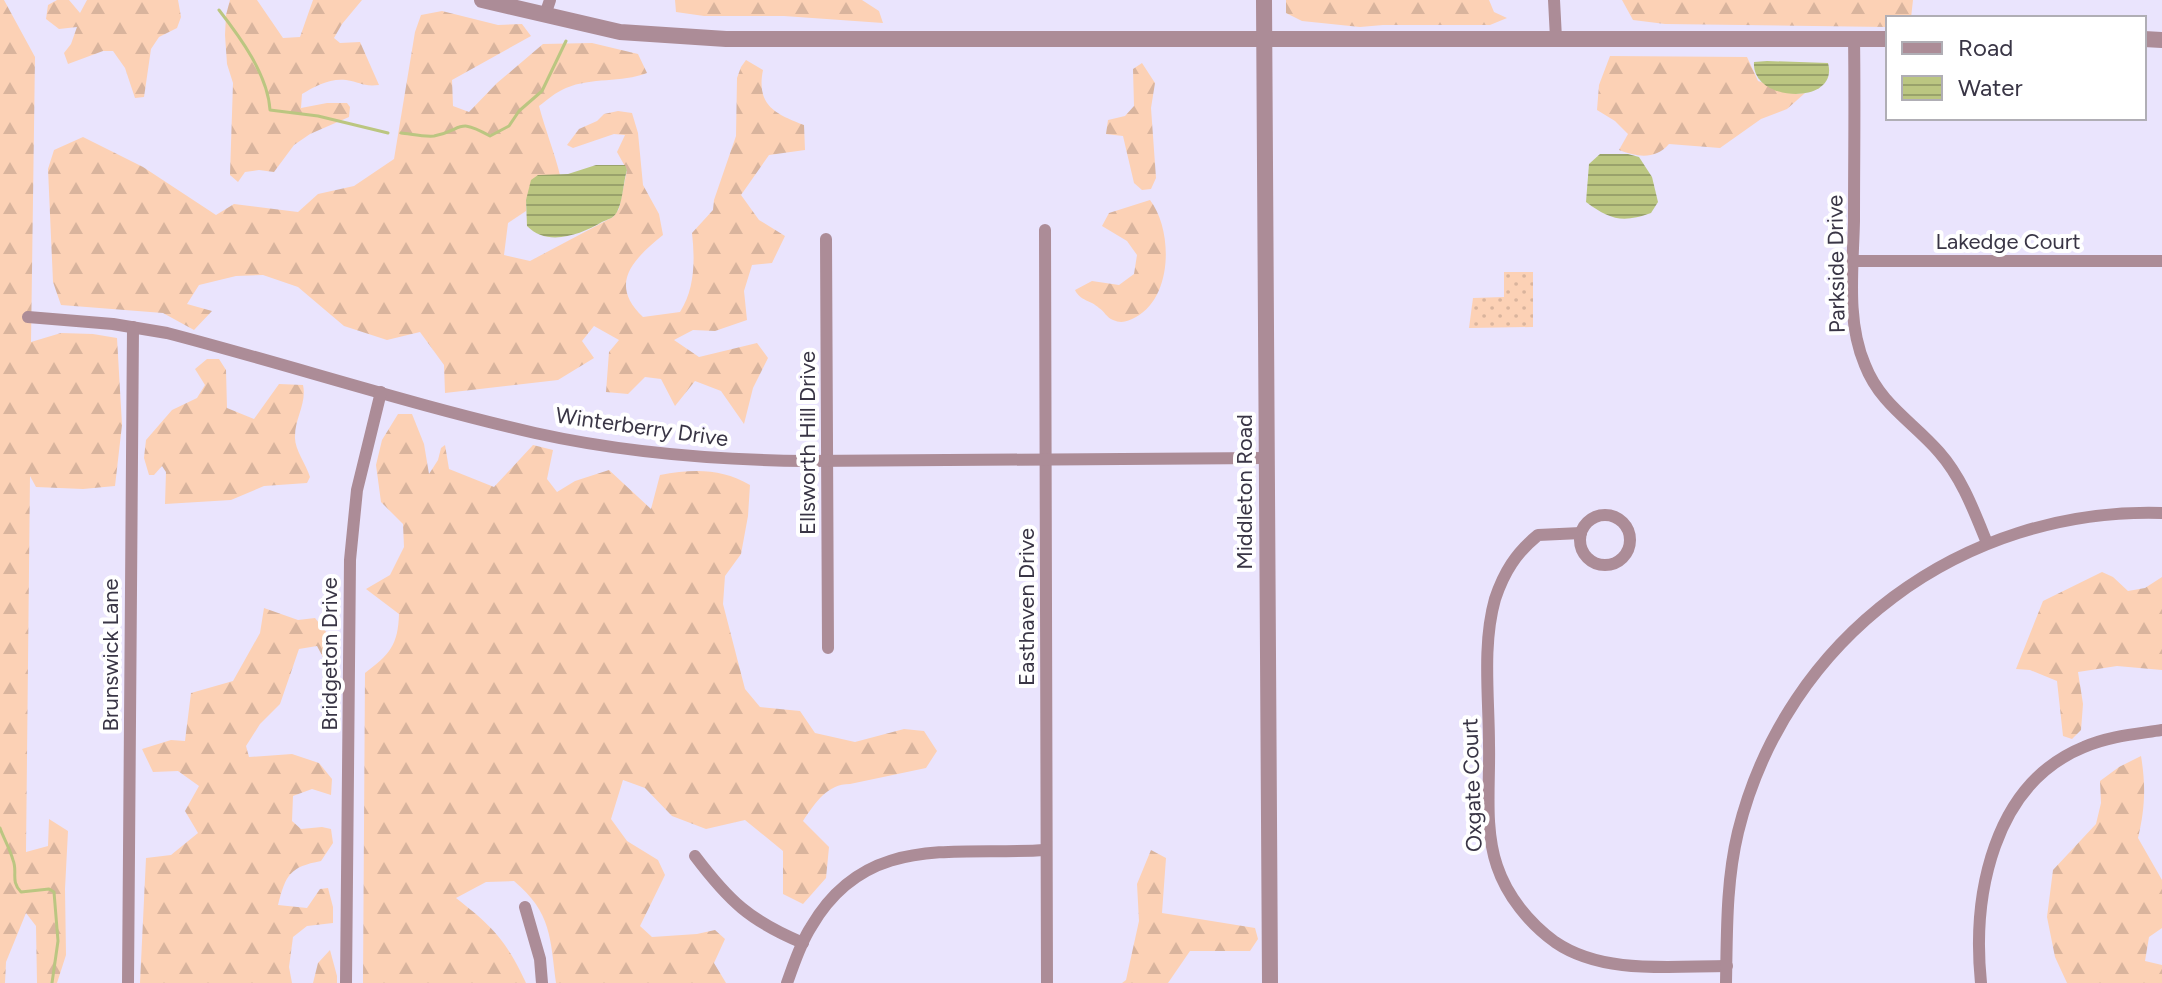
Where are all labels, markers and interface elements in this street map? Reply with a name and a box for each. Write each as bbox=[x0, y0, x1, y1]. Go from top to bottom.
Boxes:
legend bbox=[1886, 16, 2146, 120]
text: Road bbox=[1958, 33, 2013, 62]
text: Water bbox=[1958, 73, 2023, 102]
street label: Parkside Drive bbox=[1821, 195, 1851, 333]
street label: Lakedge Court bbox=[1935, 228, 2081, 255]
street label: Ellsworth Hill Drive bbox=[794, 351, 821, 535]
street label: Winterberry Drive bbox=[554, 402, 730, 452]
street label: Middleton Road bbox=[1231, 414, 1258, 570]
street label: Easthaven Drive bbox=[1013, 528, 1040, 686]
street label: Bridgeton Drive bbox=[316, 577, 343, 731]
street label: Brunswick Lane bbox=[97, 579, 124, 732]
street label: Oxgate Court bbox=[1456, 718, 1488, 852]

